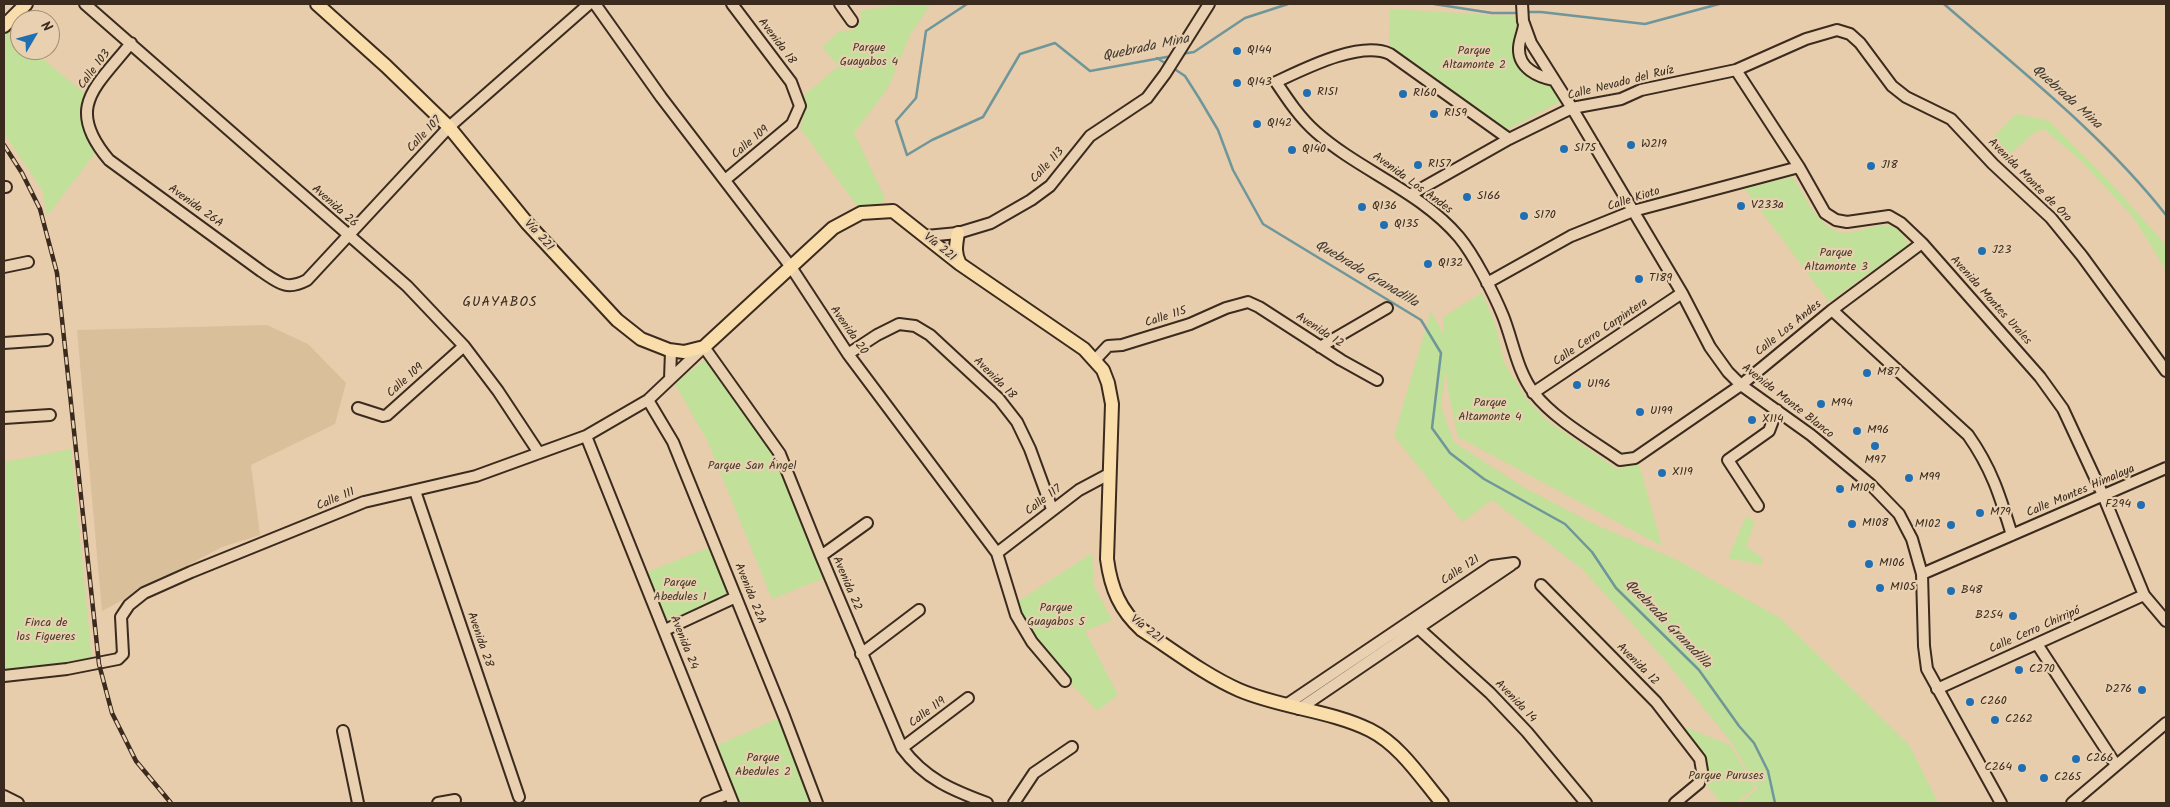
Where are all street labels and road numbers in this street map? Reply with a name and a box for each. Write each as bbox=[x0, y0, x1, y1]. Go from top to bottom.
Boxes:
street label: Avenida 18 bbox=[754, 16, 798, 68]
street label: Calle 103 bbox=[76, 47, 114, 93]
street label: Calle Nevado del Ruíz bbox=[1566, 64, 1676, 104]
street label: Calle 107 bbox=[405, 114, 445, 156]
street label: Calle 109 bbox=[729, 123, 773, 163]
street label: Avenida Monte de Oro bbox=[1984, 136, 2074, 226]
street label: Calle 113 bbox=[1028, 145, 1068, 187]
street label: Avenida Los Andes bbox=[1369, 150, 1455, 218]
street label: Avenida 26A bbox=[165, 182, 225, 232]
street label: Avenida 26 bbox=[308, 183, 360, 231]
street label: Calle Kioto bbox=[1606, 185, 1662, 215]
street label: Vía 221 bbox=[520, 217, 556, 255]
street label: Vía 221 bbox=[920, 231, 958, 265]
street label: Avenida Montes Urales bbox=[1946, 253, 2034, 349]
street label: Calle Cerro Carpintera bbox=[1551, 296, 1651, 370]
street label: Calle Los Andes bbox=[1753, 298, 1825, 360]
street label: Avenida 20 bbox=[826, 304, 870, 358]
street label: Calle 115 bbox=[1143, 305, 1189, 331]
street label: Avenida 12 bbox=[1292, 310, 1346, 352]
street label: Avenida 18 bbox=[970, 355, 1018, 403]
street label: Calle 109 bbox=[385, 361, 427, 401]
street label: Avenida Monte Blanco bbox=[1738, 362, 1836, 442]
street label: Calle Montes Himalaya bbox=[2025, 463, 2137, 521]
street label: Calle 117 bbox=[1023, 483, 1065, 519]
street label: Calle 111 bbox=[315, 486, 357, 514]
street label: Calle 121 bbox=[1439, 553, 1483, 589]
street label: Avenida 22 bbox=[828, 555, 864, 613]
street label: Avenida 22A bbox=[730, 561, 768, 627]
street label: Calle Cerro Chirripó bbox=[1987, 604, 2083, 658]
street label: Avenida 28 bbox=[463, 610, 495, 670]
street label: Vía 221 bbox=[1127, 613, 1165, 647]
street label: Avenida 24 bbox=[666, 614, 700, 672]
street label: Avenida 12 bbox=[1613, 641, 1661, 689]
street label: Avenida 14 bbox=[1491, 678, 1539, 726]
street label: Calle 119 bbox=[907, 695, 949, 731]

